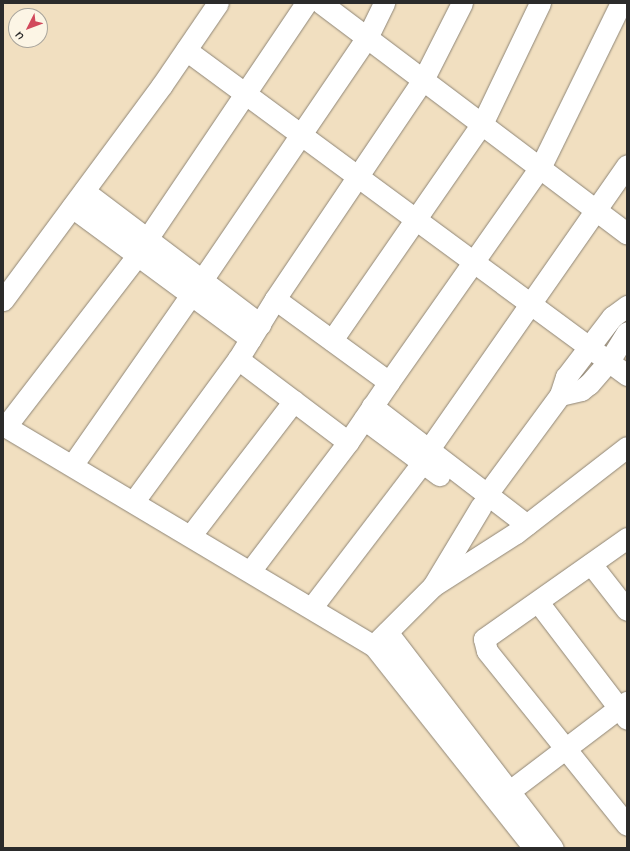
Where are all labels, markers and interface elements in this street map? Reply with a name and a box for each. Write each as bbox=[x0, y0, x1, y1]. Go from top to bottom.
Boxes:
north arrow bbox=[8, 8, 48, 48]
text: U bbox=[12, 28, 27, 43]

